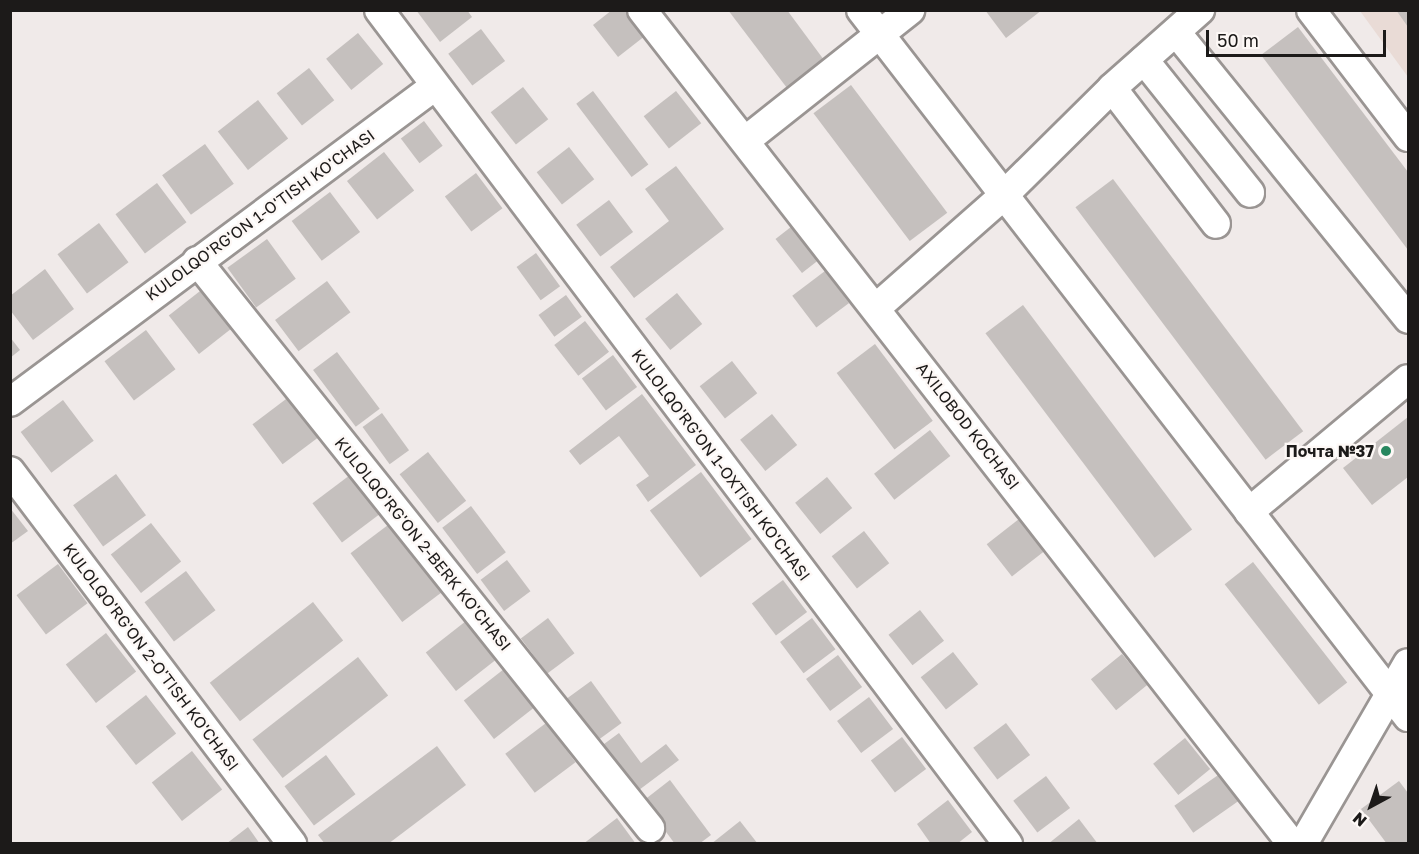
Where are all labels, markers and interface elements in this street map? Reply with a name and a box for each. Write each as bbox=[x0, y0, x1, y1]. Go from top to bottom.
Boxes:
scale bar bbox=[1209, 18, 1389, 56]
text: 50 m bbox=[1217, 29, 1259, 51]
street label: KULOLQO'RG'ON 1-O'TISH KO'CHASI bbox=[142, 125, 378, 305]
street label: KULOLQO'RG'ON 1-OXTISH KO'CHASI bbox=[628, 346, 814, 584]
street label: AXILOBOD KOCHASI bbox=[912, 359, 1024, 493]
street label: KULOLQO'RG'ON 2-BERK KO'CHASI bbox=[331, 433, 515, 655]
place label: Почта №37 bbox=[1286, 441, 1374, 461]
marker: Почта №37 bbox=[1379, 444, 1393, 458]
street label: KULOLQO'RG'ON 2-O'TISH KO'CHASI bbox=[59, 539, 243, 775]
north arrow bbox=[1341, 776, 1401, 836]
text: N bbox=[1348, 808, 1371, 831]

